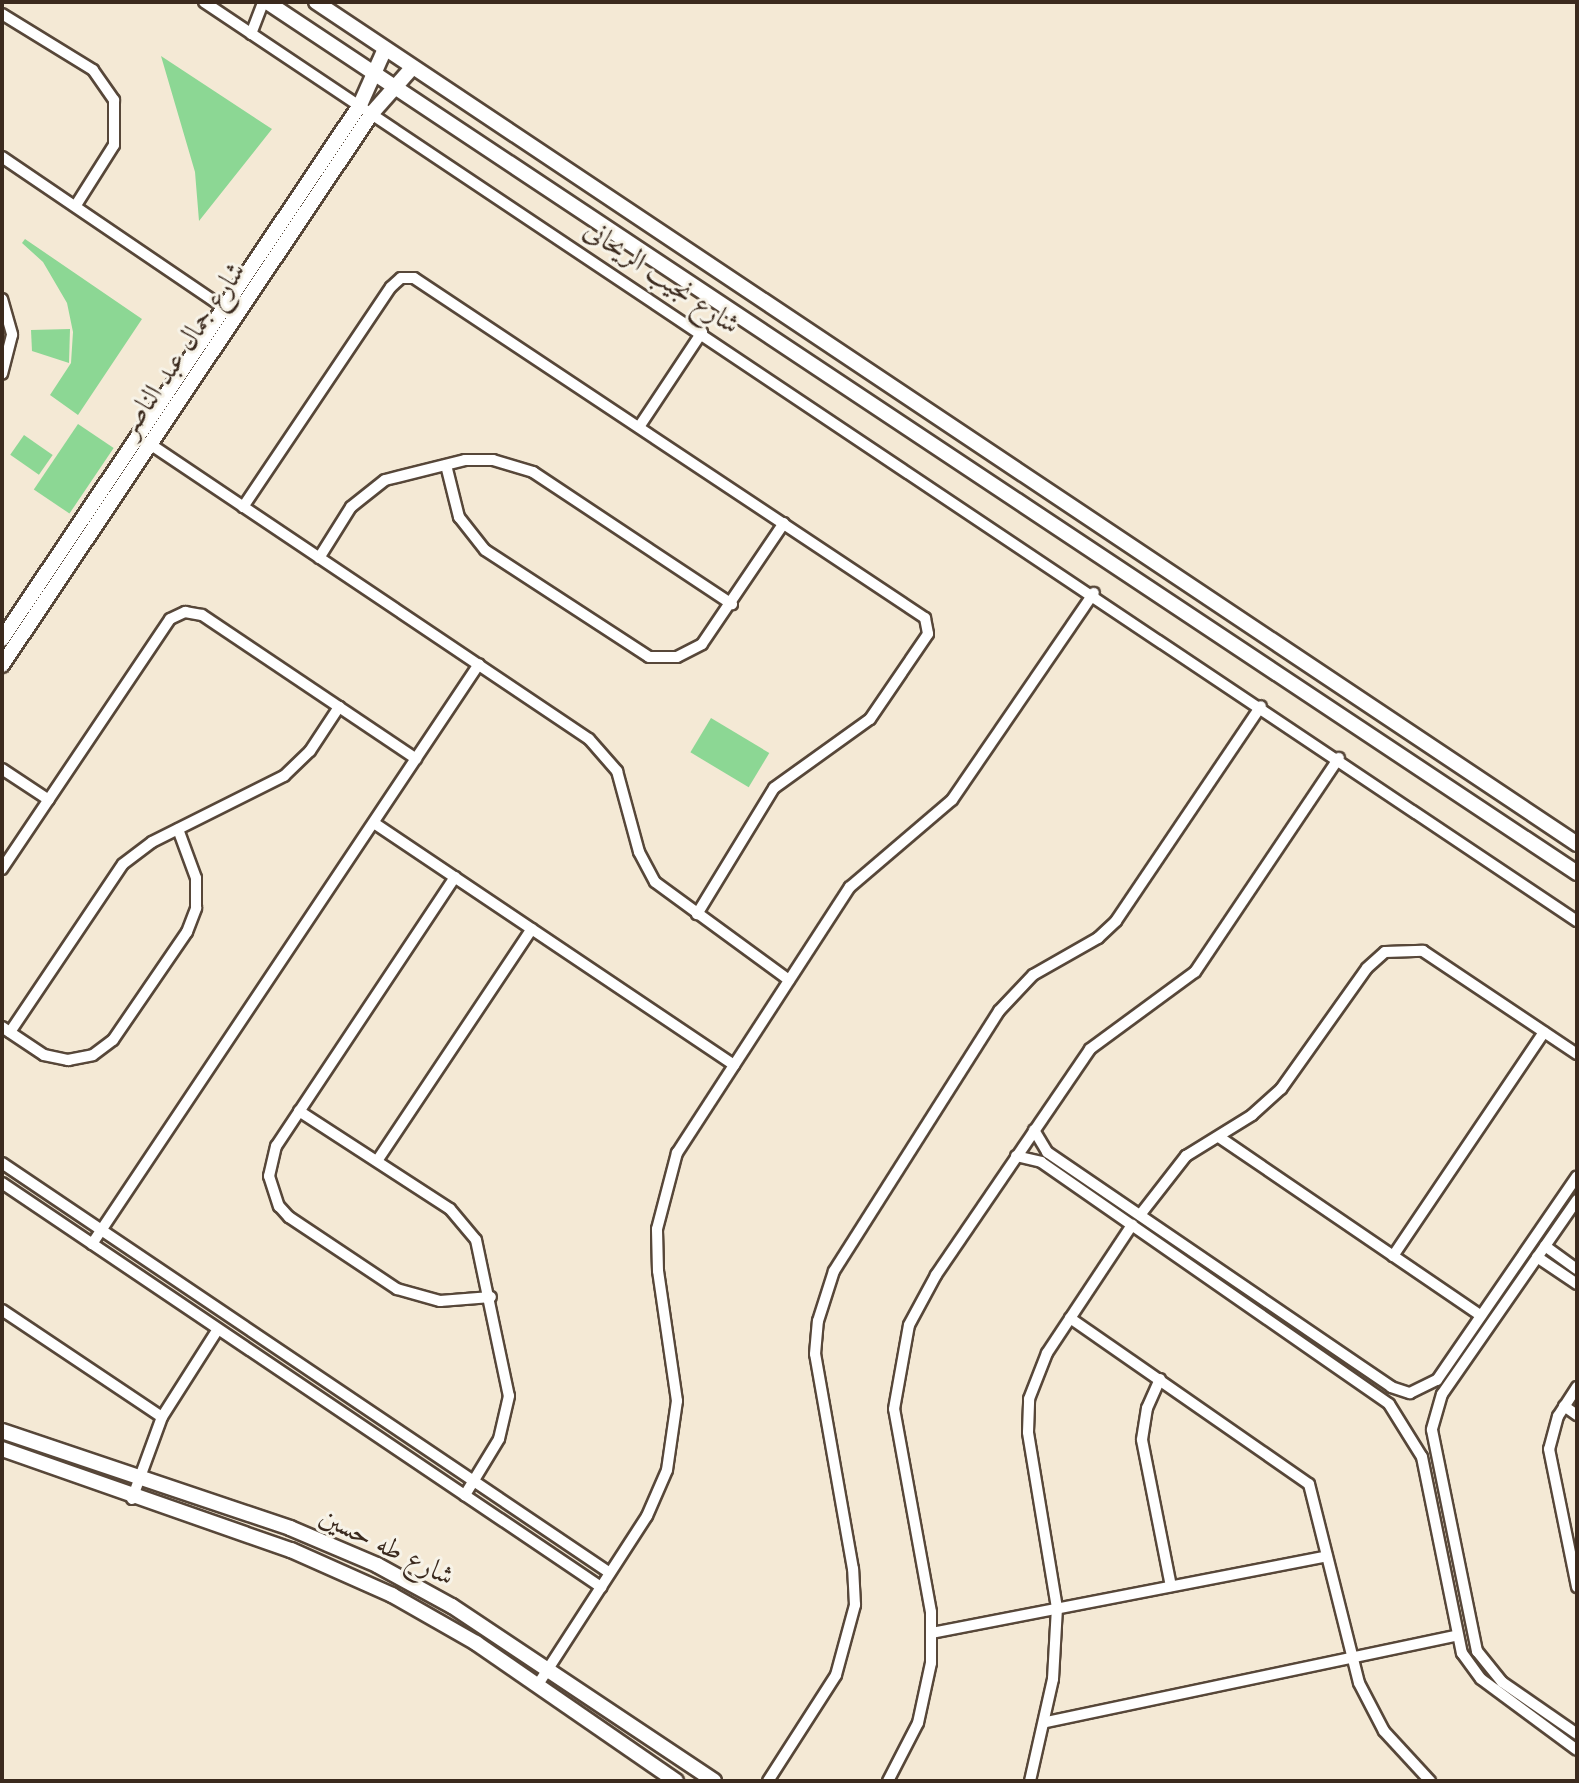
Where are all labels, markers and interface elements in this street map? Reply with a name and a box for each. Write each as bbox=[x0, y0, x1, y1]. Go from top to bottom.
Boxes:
street label: شارع نجيب الريحانى bbox=[578, 213, 746, 341]
street label: شارع جمال عبد الناصر bbox=[111, 255, 253, 443]
street label: شارع طه حسين bbox=[314, 1499, 460, 1593]

